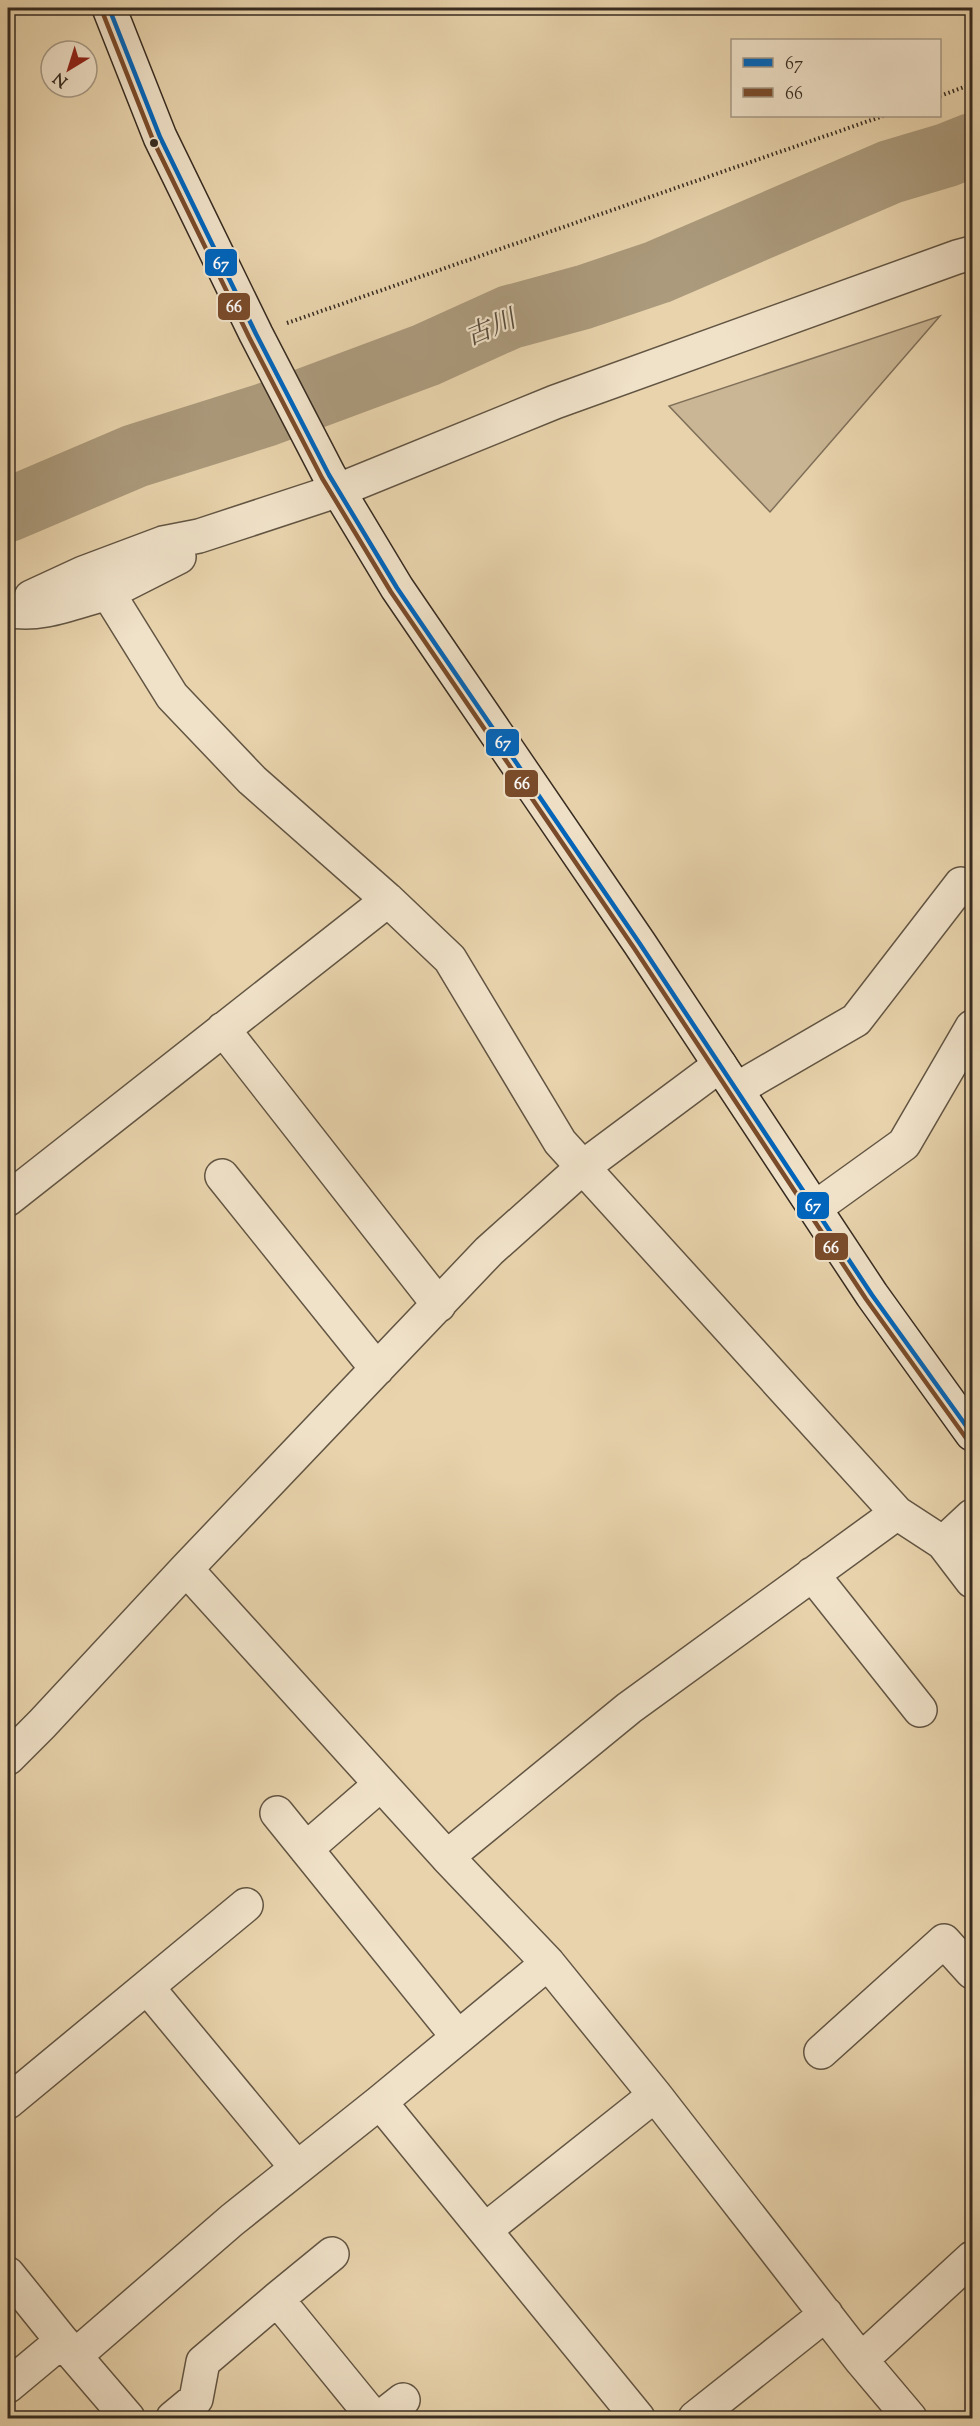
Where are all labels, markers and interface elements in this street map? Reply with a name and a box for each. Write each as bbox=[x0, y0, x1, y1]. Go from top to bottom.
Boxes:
north arrow bbox=[39, 39, 99, 99]
legend bbox=[731, 39, 941, 117]
text: 67 bbox=[785, 52, 803, 78]
text: N bbox=[49, 66, 73, 92]
text: 66 bbox=[785, 82, 803, 108]
unlabelled marker bbox=[148, 137, 160, 149]
line badge: 67 bbox=[204, 248, 238, 277]
text: 67 bbox=[213, 254, 230, 277]
line badge: 66 bbox=[217, 292, 251, 321]
text: 66 bbox=[226, 297, 242, 320]
water label: 古川 bbox=[460, 301, 525, 356]
line badge: 67 bbox=[485, 728, 520, 757]
text: 67 bbox=[495, 733, 512, 756]
line badge: 66 bbox=[504, 769, 539, 798]
text: 66 bbox=[514, 774, 530, 797]
line badge: 67 bbox=[796, 1191, 830, 1220]
text: 67 bbox=[805, 1196, 822, 1219]
line badge: 66 bbox=[814, 1232, 849, 1261]
text: 66 bbox=[823, 1238, 839, 1261]

